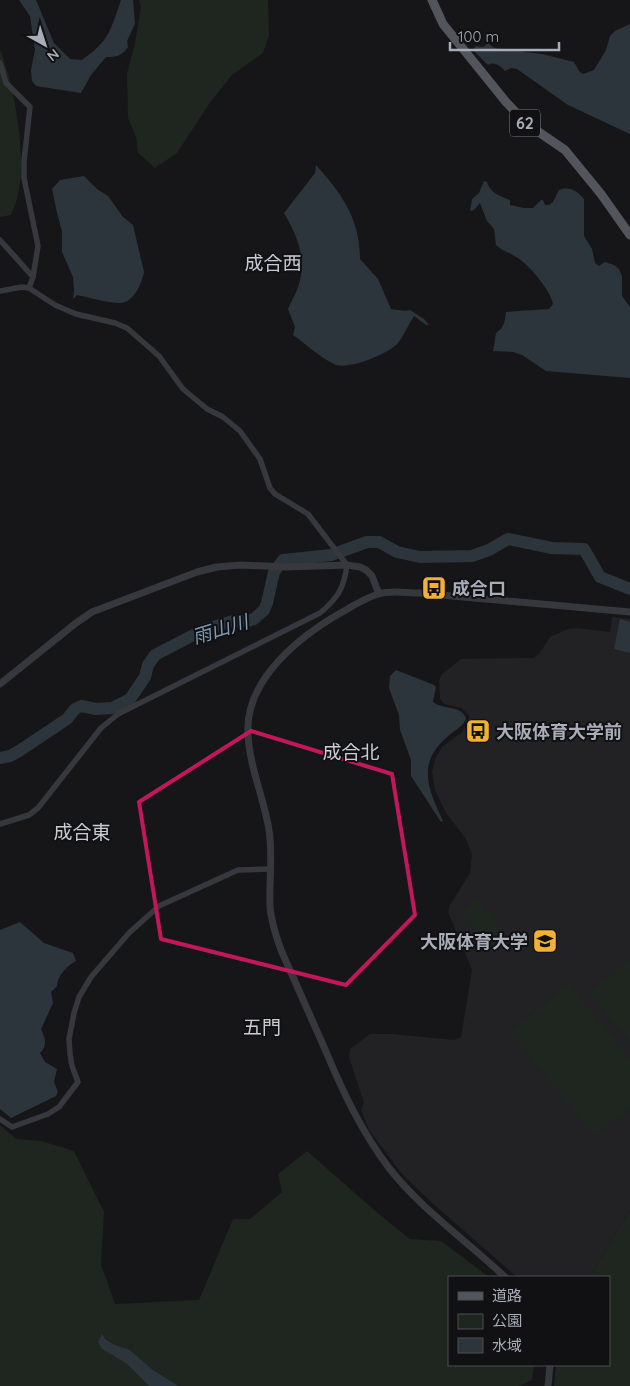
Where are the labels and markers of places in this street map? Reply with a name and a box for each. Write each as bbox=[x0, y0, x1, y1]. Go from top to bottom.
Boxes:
bus stop icon: 成合口 bbox=[421, 575, 447, 601]
place label: 成合口 bbox=[452, 577, 506, 600]
bus stop icon: 大阪体育大学前 bbox=[465, 718, 491, 744]
place label: 大阪体育大学前 bbox=[496, 720, 622, 743]
school or university icon: 大阪体育大学 bbox=[532, 928, 558, 954]
place label: 大阪体育大学 bbox=[420, 930, 528, 953]

